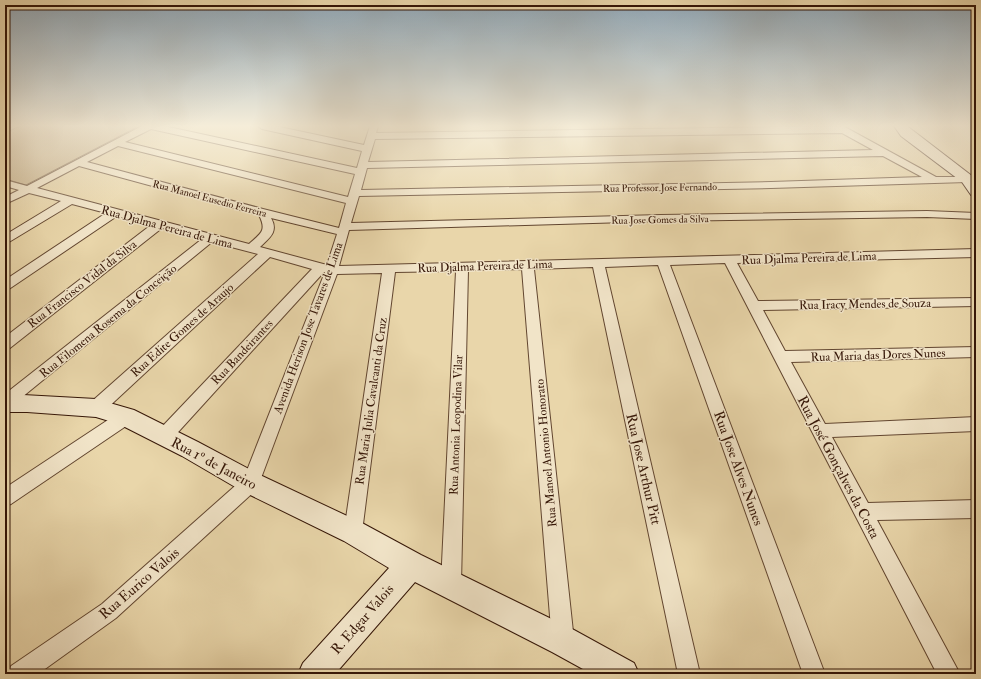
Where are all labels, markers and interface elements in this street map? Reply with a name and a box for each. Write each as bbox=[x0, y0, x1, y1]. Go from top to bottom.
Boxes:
street label: Rua Manoel Eusedio Ferreira bbox=[151, 178, 269, 220]
street label: Rua Professor Jose Fernando bbox=[603, 181, 717, 196]
street label: Rua Djalma Pereira de Lima bbox=[100, 203, 235, 253]
street label: Rua Jose Gomes da Silva bbox=[611, 213, 710, 228]
street label: Rua Francisco Vidal da Silva bbox=[25, 236, 141, 332]
street label: Avenida Herison Jose Tavares de Lima bbox=[270, 239, 347, 417]
street label: Rua Djalma Pereira de Lima bbox=[741, 249, 878, 268]
street label: Rua Djalma Pereira de Lima bbox=[417, 257, 554, 276]
street label: Rua Filomena Rosema da Conceição bbox=[37, 261, 180, 381]
street label: Rua Edite Gomes de Araujo bbox=[128, 280, 237, 381]
street label: Rua Iracy Mendes de Souza bbox=[799, 296, 932, 313]
street label: Rua Maria Julia Cavalcanti da Cruz bbox=[352, 316, 391, 486]
street label: Rua Bandeirantes bbox=[208, 317, 276, 388]
street label: Rua Maria das Dores Nunes bbox=[810, 346, 946, 365]
street label: Rua Antonia Leopodina Vilar bbox=[447, 354, 466, 496]
street label: Rua Manoel Antonio Honorato bbox=[533, 378, 560, 528]
street label: Rua José Gonçalves da Costa bbox=[794, 393, 884, 542]
street label: Rua Jose Alves Nunes bbox=[710, 408, 767, 528]
street label: Rua Jose Arthur Pitt bbox=[622, 412, 665, 527]
street label: Rua 1º de Janeiro bbox=[168, 434, 260, 493]
street label: Rua Eurico Valois bbox=[96, 544, 183, 623]
street label: R. Edgar Valois bbox=[327, 581, 397, 658]

